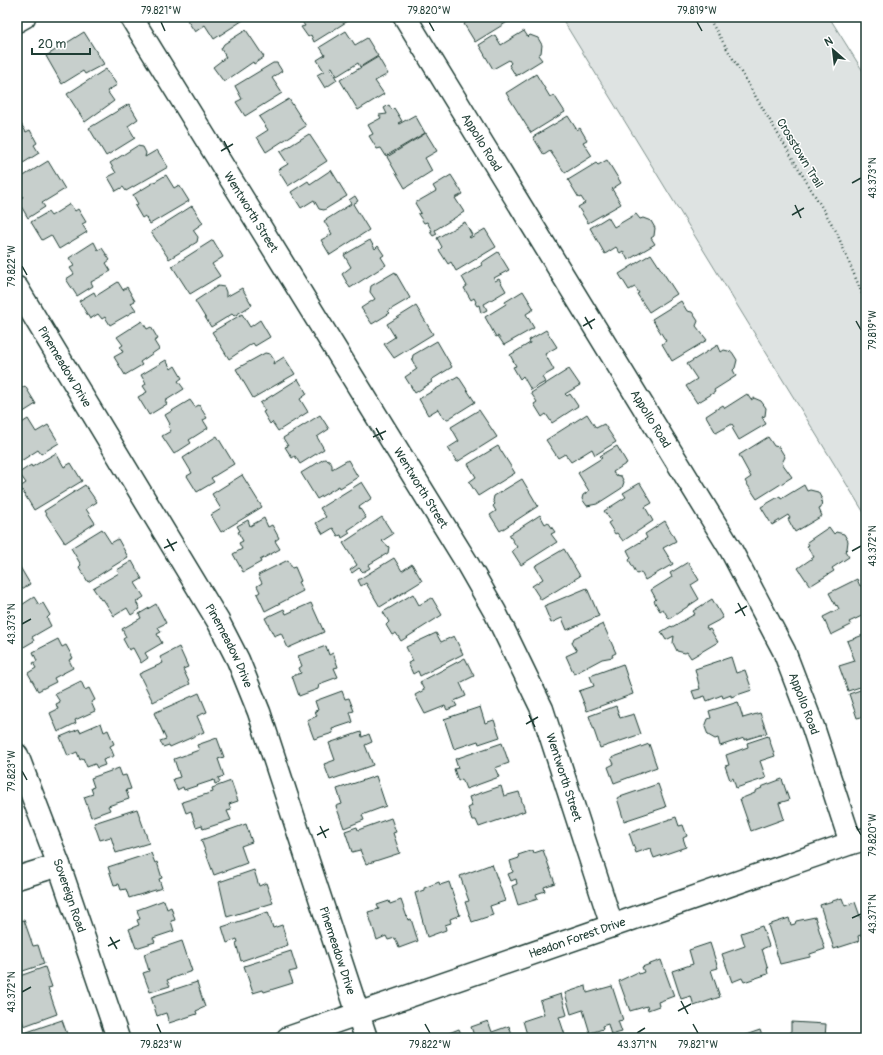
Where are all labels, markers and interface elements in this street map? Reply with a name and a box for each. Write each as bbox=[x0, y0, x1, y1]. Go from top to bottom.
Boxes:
text: 79.821°W bbox=[141, 5, 182, 17]
text: 79.820°W bbox=[407, 5, 451, 17]
text: 79.819°W bbox=[677, 5, 717, 17]
scale bar bbox=[32, 30, 90, 56]
north arrow bbox=[813, 30, 853, 70]
text: N bbox=[822, 34, 835, 49]
text: 20 m bbox=[38, 37, 67, 52]
street label: Appollo Road bbox=[458, 111, 505, 175]
street label: Crosstown Trail bbox=[773, 116, 826, 191]
text: 43.373°N bbox=[867, 157, 879, 199]
street label: Wentworth Street bbox=[220, 169, 281, 256]
text: 79.822°W bbox=[6, 245, 18, 287]
text: 79.819°W bbox=[867, 310, 879, 350]
street label: Pinemeadow Drive bbox=[34, 324, 94, 410]
street label: Appollo Road bbox=[627, 387, 674, 451]
street label: Wentworth Street bbox=[390, 445, 451, 531]
text: 43.372°N bbox=[867, 525, 879, 567]
street label: Pinemeadow Drive bbox=[201, 601, 255, 690]
text: 43.373°N bbox=[6, 603, 18, 645]
street label: Appollo Road bbox=[785, 670, 822, 737]
street label: Wentworth Street bbox=[542, 731, 585, 824]
text: 79.823°W bbox=[6, 750, 18, 792]
text: 79.820°W bbox=[867, 813, 879, 857]
street label: Sovereign Road bbox=[49, 857, 89, 935]
text: 43.371°N bbox=[867, 894, 879, 934]
street label: Pinemeadow Drive bbox=[315, 905, 358, 997]
street label: Headon Forest Drive bbox=[527, 915, 628, 962]
text: 43.372°N bbox=[6, 971, 18, 1013]
text: 79.823°W bbox=[140, 1039, 182, 1051]
text: 79.822°W bbox=[409, 1039, 451, 1051]
text: 43.371°N bbox=[617, 1039, 657, 1051]
text: 79.821°W bbox=[678, 1039, 719, 1051]

